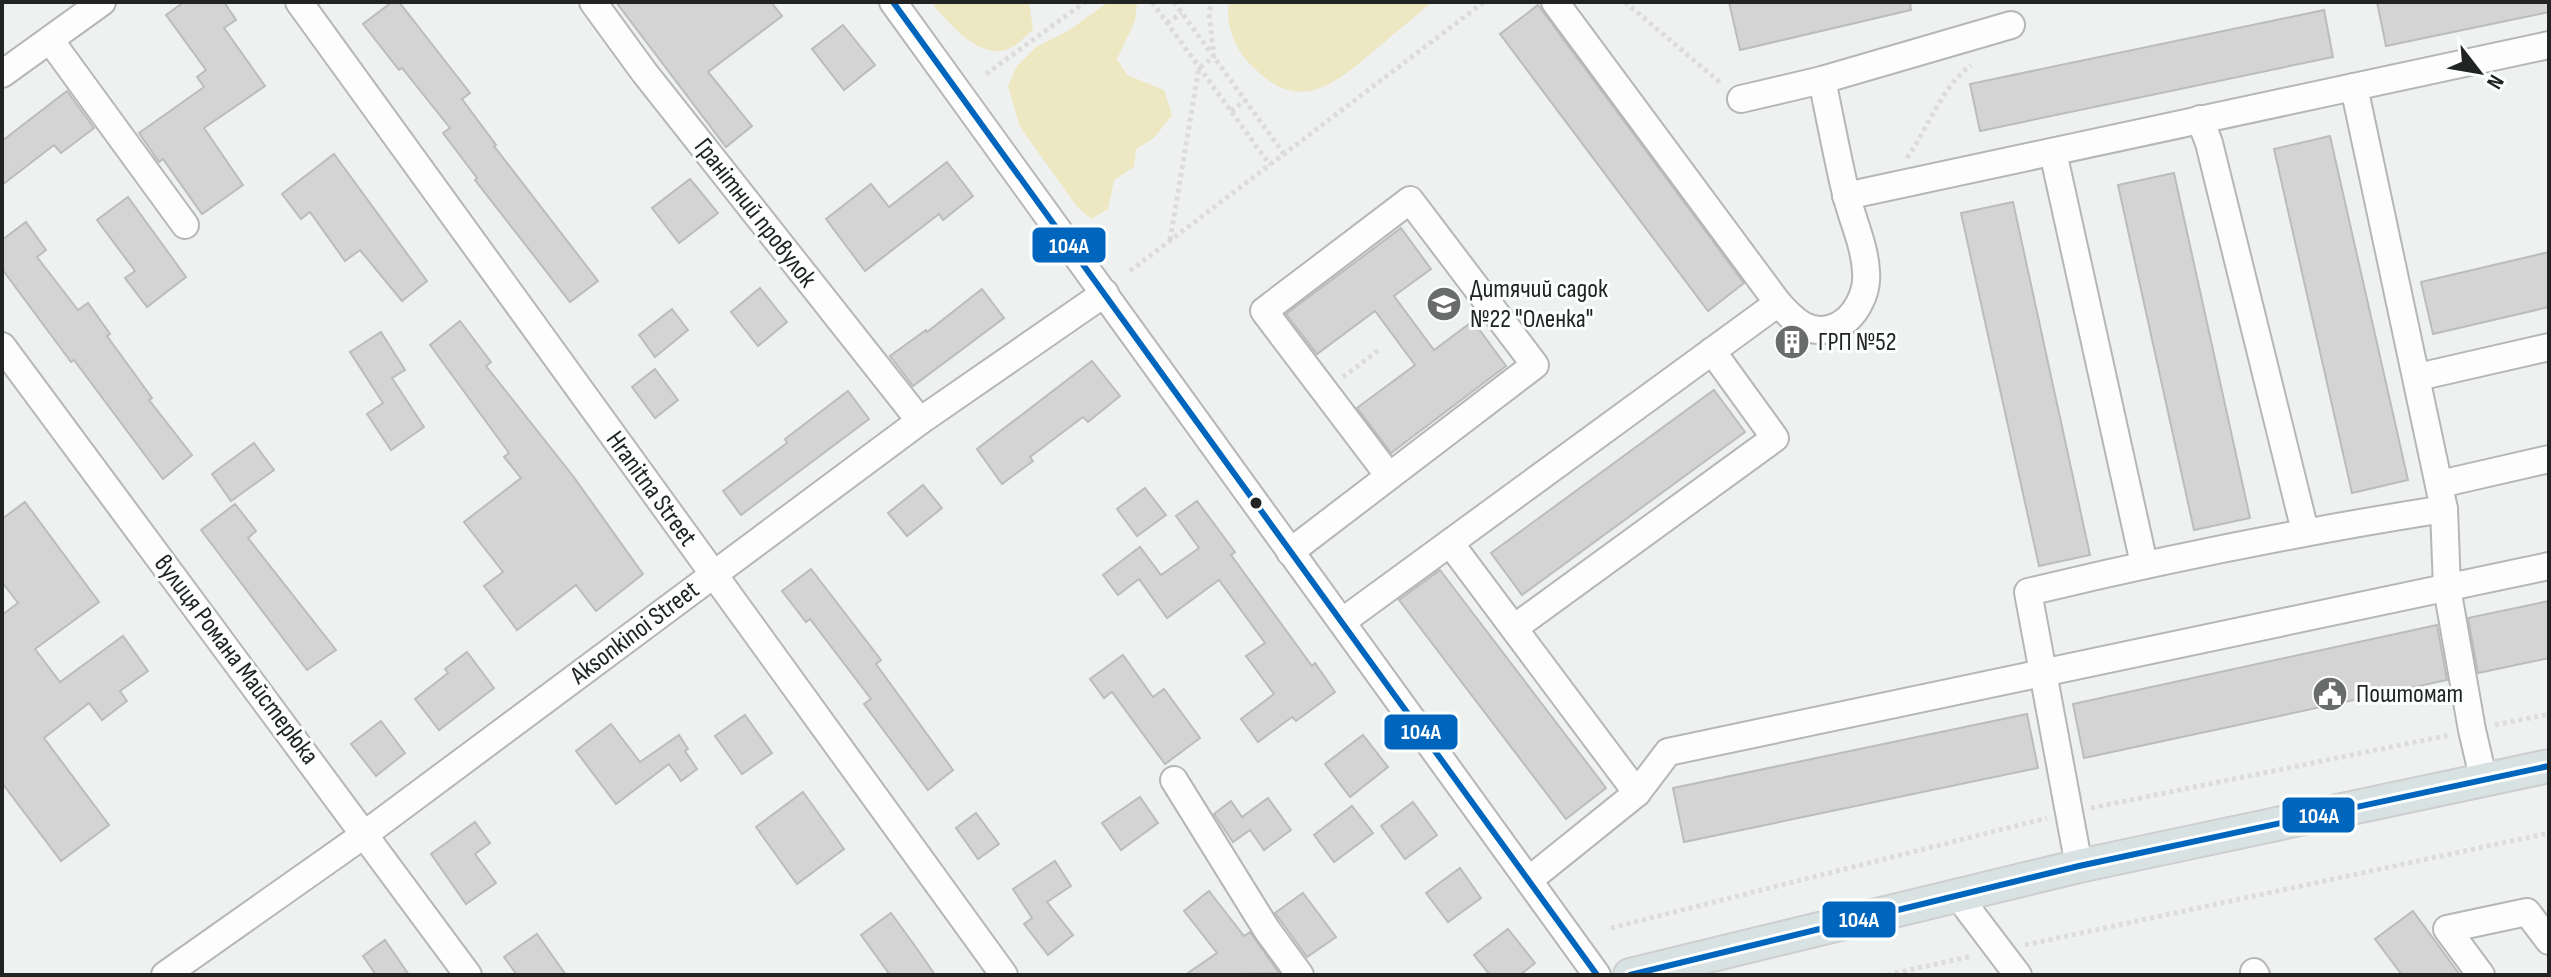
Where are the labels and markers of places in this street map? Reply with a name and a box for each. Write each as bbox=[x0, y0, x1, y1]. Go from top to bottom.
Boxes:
place label: Дитячий садок №22 "Оленка" bbox=[1470, 274, 1608, 335]
school or university icon: Дитячий садок №22 "Оленка" bbox=[1425, 285, 1463, 323]
building icon: ГРП №52 bbox=[1773, 323, 1811, 361]
place label: ГРП №52 bbox=[1818, 327, 1896, 358]
unlabelled marker bbox=[1248, 495, 1264, 511]
public building icon: Поштомат bbox=[2311, 675, 2349, 713]
place label: Поштомат bbox=[2356, 679, 2463, 710]

